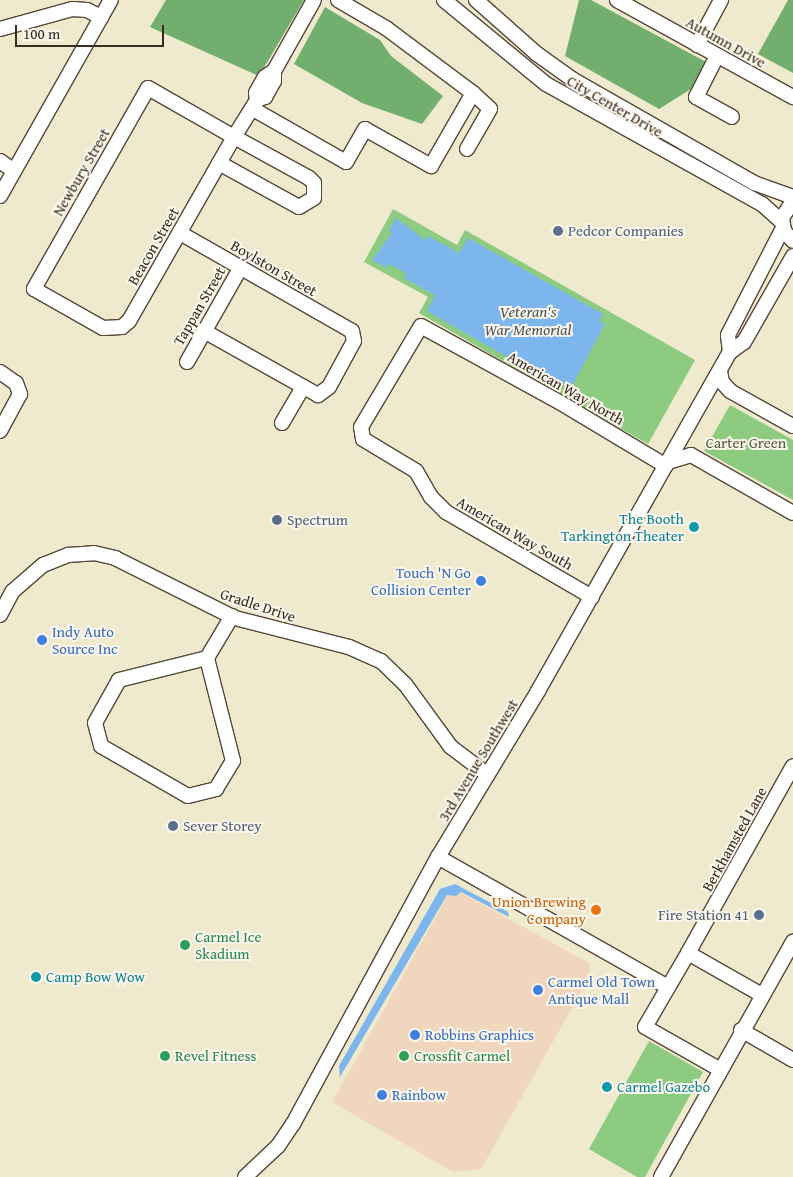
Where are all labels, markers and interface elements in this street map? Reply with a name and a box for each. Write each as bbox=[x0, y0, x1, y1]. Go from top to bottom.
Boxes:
street label: Autumn Drive bbox=[683, 13, 769, 71]
scale bar bbox=[18, 15, 166, 47]
text: 100 m bbox=[23, 23, 60, 44]
street label: City Center Drive bbox=[564, 71, 666, 141]
street label: Newbury Street bbox=[49, 125, 113, 219]
street label: Beacon Street bbox=[124, 204, 182, 288]
place label: Pedcor Companies bbox=[568, 222, 684, 240]
marker: Pedcor Companies bbox=[552, 225, 564, 237]
street label: Boylston Street bbox=[228, 236, 320, 300]
street label: Tappan Street bbox=[169, 263, 229, 349]
water label: Veteran's War Memorial bbox=[485, 301, 571, 339]
street label: American Way North bbox=[504, 347, 628, 429]
park label: Carter Green bbox=[706, 434, 786, 452]
street label: American Way South bbox=[454, 492, 576, 574]
place label: The Booth Tarkington Theater bbox=[561, 509, 684, 544]
place label: Spectrum bbox=[287, 511, 348, 529]
marker: Spectrum bbox=[271, 514, 283, 526]
marker: The Booth Tarkington Theater bbox=[688, 521, 700, 533]
place label: Touch 'N Go Collision Center bbox=[371, 563, 471, 598]
marker: Touch 'N Go Collision Center bbox=[475, 575, 487, 587]
street label: Gradle Drive bbox=[218, 584, 298, 626]
place label: Indy Auto Source Inc bbox=[52, 622, 118, 657]
marker: Indy Auto Source Inc bbox=[36, 634, 48, 646]
street label: 3rd Avenue Southwest bbox=[434, 696, 522, 824]
street label: Berkhamsted Lane bbox=[698, 784, 770, 894]
place label: Sever Storey bbox=[183, 817, 262, 835]
marker: Sever Storey bbox=[167, 820, 179, 832]
place label: Union Brewing Company bbox=[492, 892, 586, 927]
marker: Union Brewing Company bbox=[590, 904, 602, 916]
place label: Fire Station 41 bbox=[658, 906, 749, 924]
marker: Fire Station 41 bbox=[753, 909, 765, 921]
place label: Carmel Ice Skadium bbox=[195, 927, 262, 962]
marker: Carmel Ice Skadium bbox=[179, 939, 191, 951]
place label: Camp Bow Wow bbox=[46, 968, 145, 986]
marker: Camp Bow Wow bbox=[30, 971, 42, 983]
place label: Carmel Old Town Antique Mall bbox=[548, 972, 655, 1007]
marker: Carmel Old Town Antique Mall bbox=[532, 984, 544, 996]
place label: Robbins Graphics bbox=[425, 1026, 534, 1044]
marker: Robbins Graphics bbox=[409, 1029, 421, 1041]
place label: Revel Fitness bbox=[175, 1047, 257, 1065]
place label: Crossfit Carmel bbox=[414, 1047, 510, 1065]
marker: Revel Fitness bbox=[159, 1050, 171, 1062]
marker: Crossfit Carmel bbox=[398, 1050, 410, 1062]
place label: Carmel Gazebo bbox=[617, 1078, 710, 1096]
marker: Carmel Gazebo bbox=[601, 1081, 613, 1093]
place label: Rainbow bbox=[392, 1086, 446, 1104]
marker: Rainbow bbox=[376, 1089, 388, 1101]

